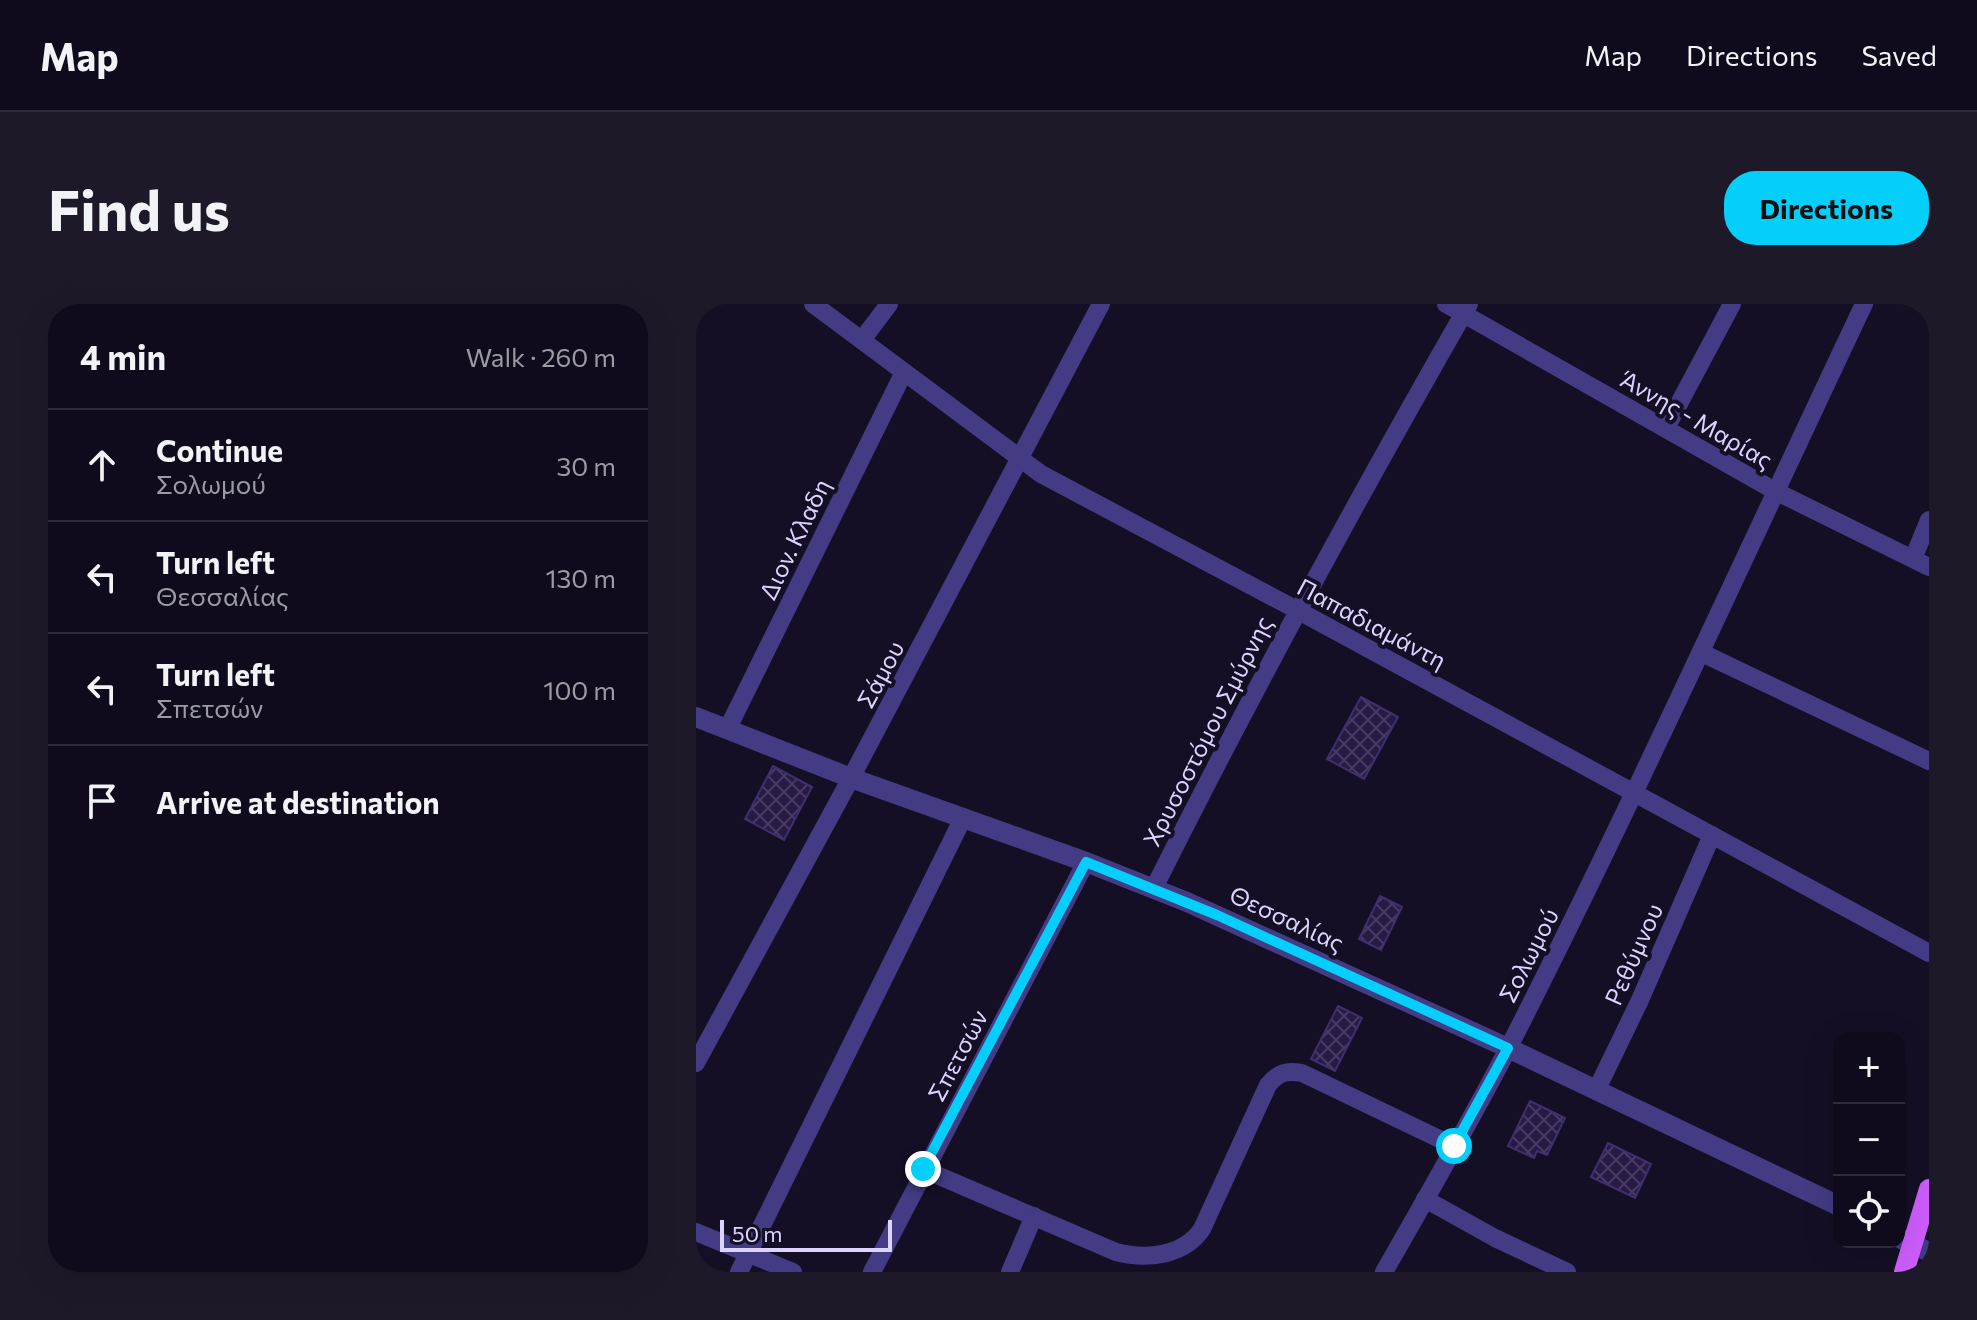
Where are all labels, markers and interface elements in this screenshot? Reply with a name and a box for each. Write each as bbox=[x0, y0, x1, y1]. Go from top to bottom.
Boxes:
text: Map bbox=[40, 32, 119, 79]
text: Map bbox=[1584, 38, 1642, 72]
text: Directions bbox=[1686, 38, 1817, 72]
text: Saved bbox=[1861, 38, 1937, 72]
button: Directions bbox=[1724, 171, 1929, 245]
text: Find us bbox=[48, 174, 230, 243]
text: 4 min bbox=[80, 335, 166, 377]
text: Walk · 260 m bbox=[466, 341, 616, 372]
street label: Άννης - Μαρίας bbox=[1615, 363, 1778, 474]
text: Continue bbox=[156, 431, 283, 468]
icon: ahead bbox=[80, 443, 124, 487]
text: 30 m bbox=[557, 450, 616, 481]
text: Σολωμού bbox=[156, 468, 266, 499]
street label: Διον. Κλαδη bbox=[752, 474, 836, 604]
text: Turn left bbox=[156, 543, 275, 580]
icon: left bbox=[80, 555, 124, 599]
text: 130 m bbox=[545, 562, 616, 593]
street label: Παπαδιαμάντη bbox=[1293, 572, 1451, 674]
text: Θεσσαλίας bbox=[156, 580, 289, 611]
street label: Χρυσοστόμου Σμύρνης bbox=[1136, 611, 1278, 851]
street label: Σάμου bbox=[850, 636, 910, 712]
text: Turn left bbox=[156, 655, 275, 692]
icon: left bbox=[80, 667, 124, 711]
text: 100 m bbox=[543, 674, 616, 705]
text: Σπετσών bbox=[156, 692, 263, 723]
icon: arrive bbox=[80, 779, 124, 823]
text: Arrive at destination bbox=[156, 783, 440, 820]
street label: Θεσσαλίας bbox=[1225, 879, 1349, 957]
street label: Ρεθύμνου bbox=[1598, 899, 1668, 1009]
street label: Σολωμού bbox=[1492, 903, 1564, 1007]
street label: Σπετσών bbox=[921, 1004, 993, 1106]
map controls bbox=[1833, 1032, 1905, 1248]
button: + bbox=[1833, 1032, 1905, 1104]
button: − bbox=[1833, 1104, 1905, 1176]
route start bbox=[1436, 1128, 1472, 1164]
route end bbox=[905, 1151, 941, 1187]
button: locate bbox=[1833, 1176, 1905, 1248]
scale bar bbox=[720, 1216, 892, 1252]
text: 50 m bbox=[732, 1220, 782, 1247]

